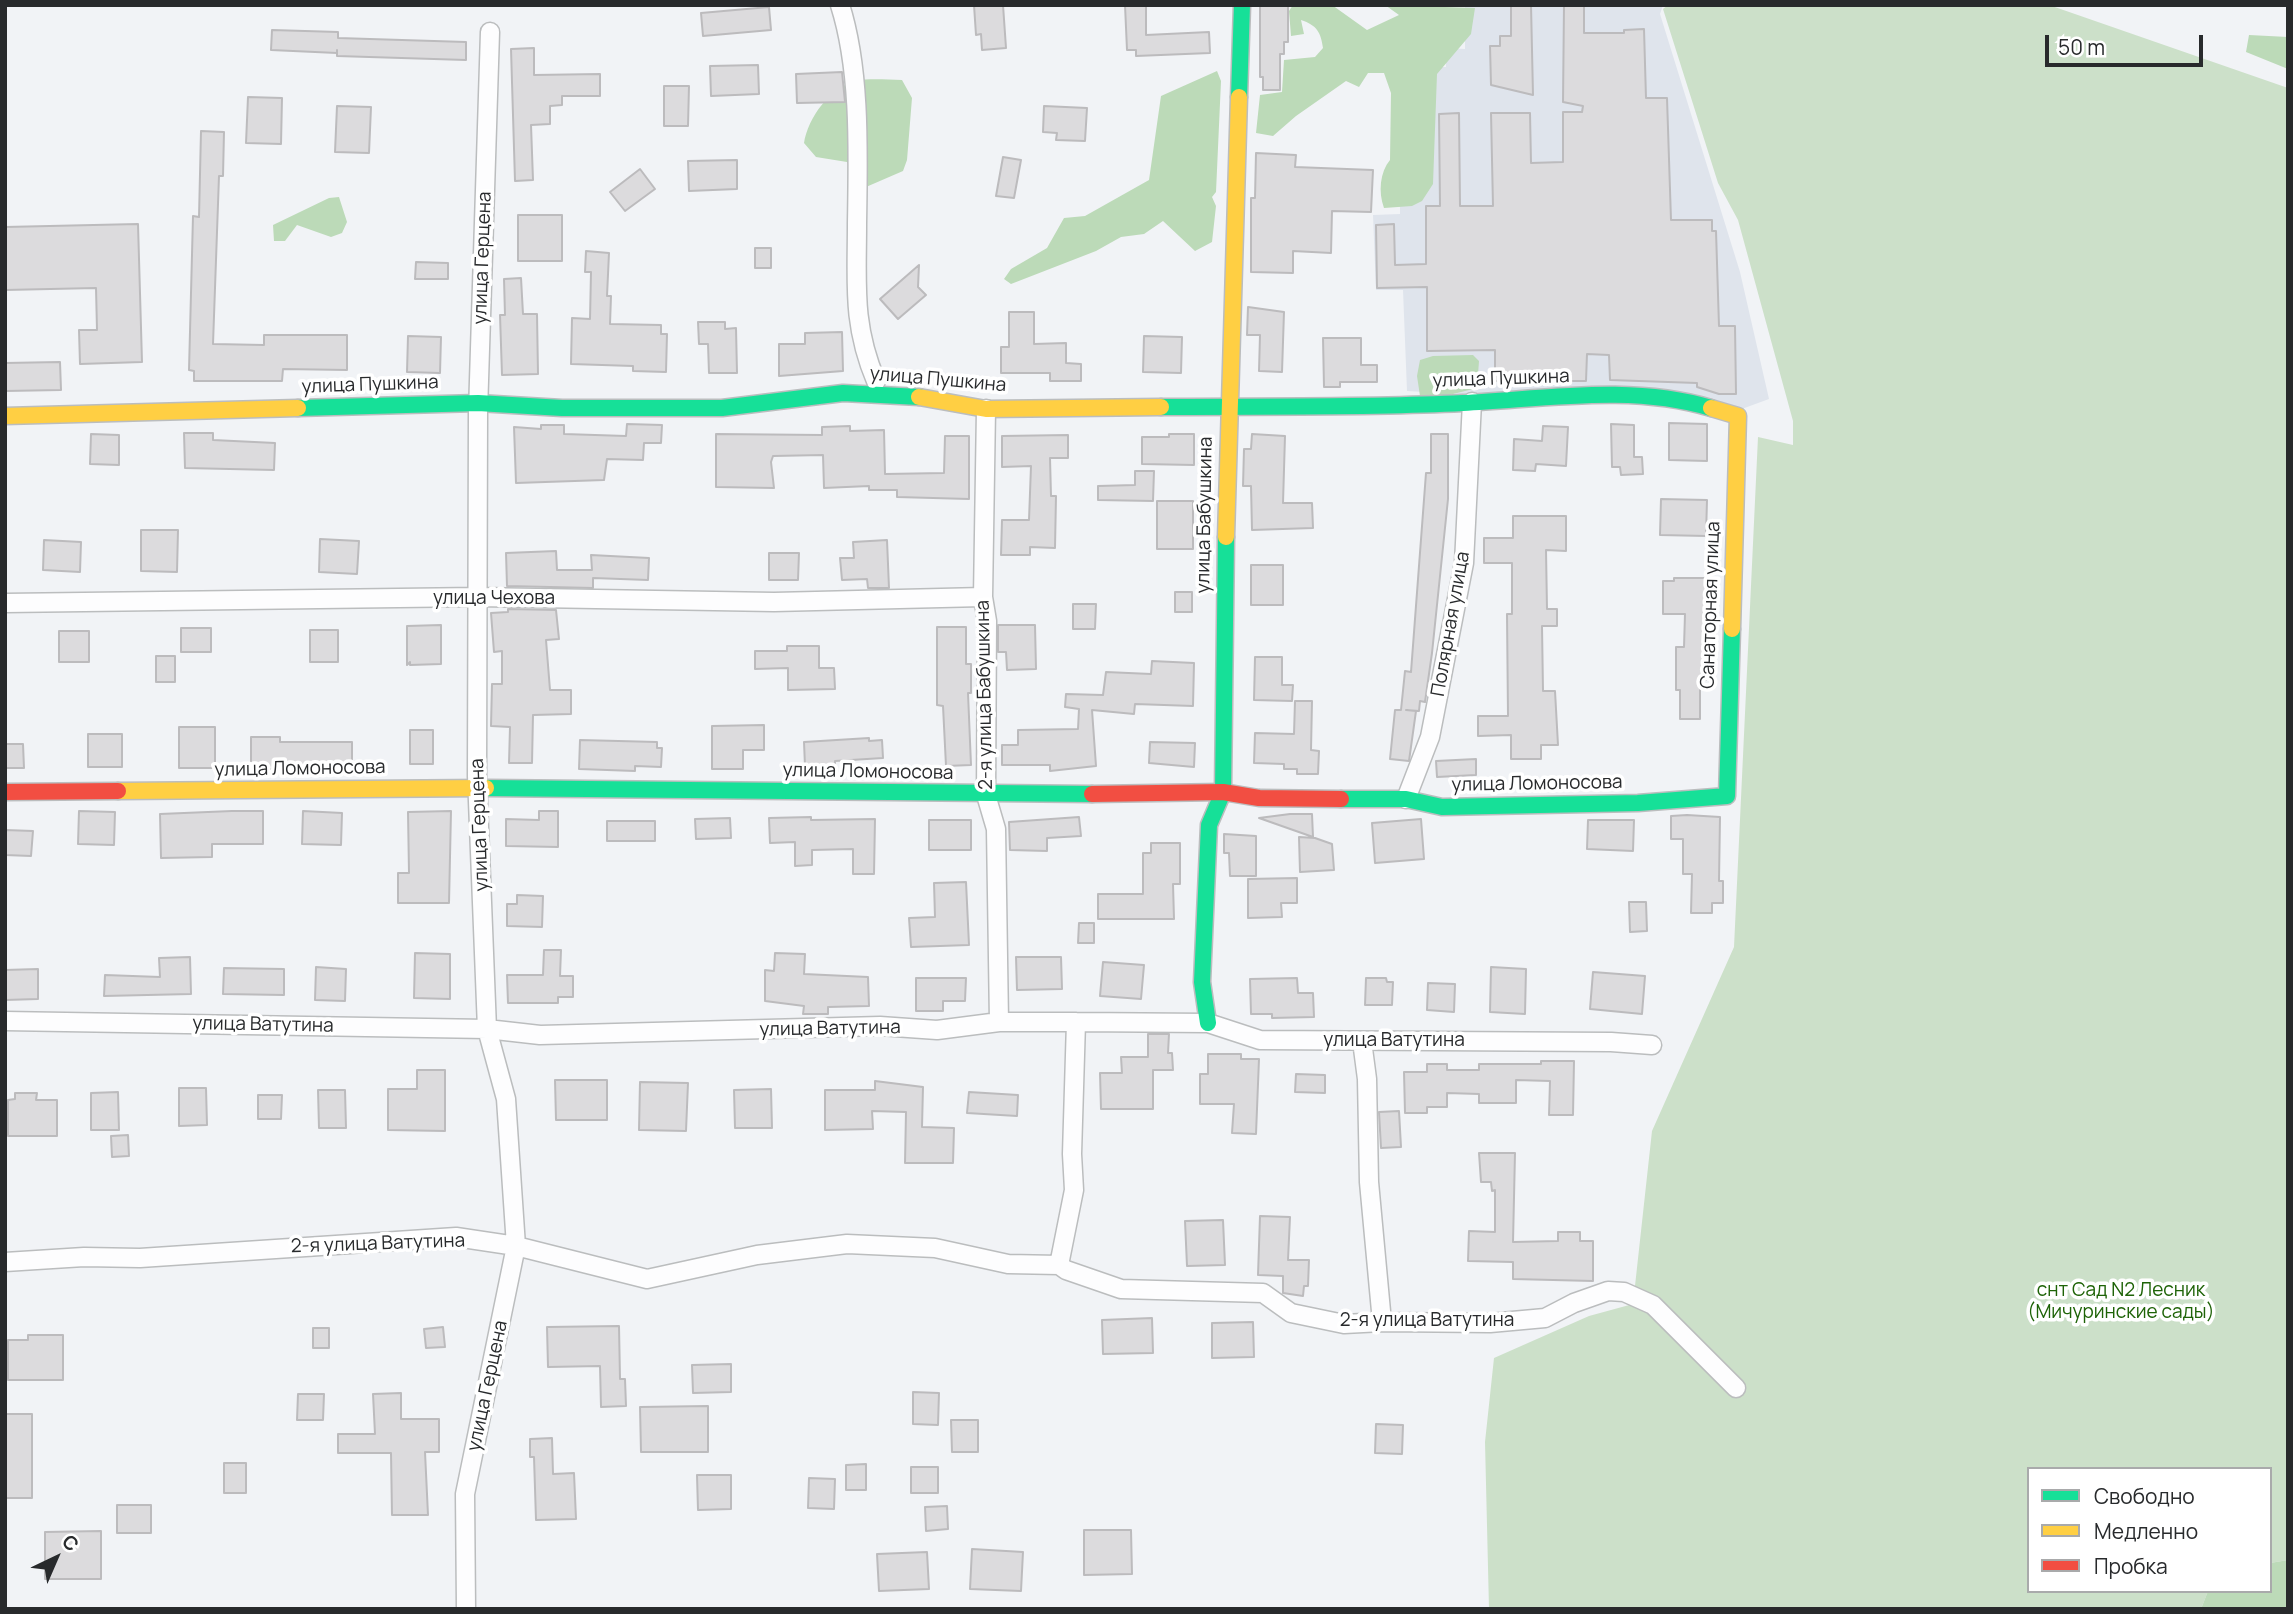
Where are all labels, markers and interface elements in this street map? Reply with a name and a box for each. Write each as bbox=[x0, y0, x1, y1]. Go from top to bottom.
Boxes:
scale bar bbox=[2048, 21, 2206, 65]
text: 50 m bbox=[2058, 33, 2105, 61]
street label: улица Герцена bbox=[469, 191, 497, 325]
street label: улица Пушкина bbox=[869, 363, 1007, 397]
street label: улица Пушкина bbox=[1432, 365, 1570, 393]
street label: улица Пушкина bbox=[301, 371, 439, 399]
street label: улица Бабушкина bbox=[1192, 436, 1218, 594]
street label: Санаторная улица bbox=[1697, 521, 1725, 689]
street label: Полярная улица bbox=[1427, 550, 1475, 698]
street label: улица Чехова bbox=[433, 588, 555, 610]
street label: 2-я улица Бабушкина bbox=[972, 600, 998, 790]
street label: улица Ломоносова bbox=[214, 756, 386, 782]
street label: улица Герцена bbox=[466, 758, 494, 892]
street label: улица Ломоносова bbox=[782, 759, 954, 785]
street label: улица Ломоносова bbox=[1451, 771, 1623, 797]
street label: улица Ватутина bbox=[192, 1012, 334, 1038]
street label: улица Ватутина bbox=[759, 1016, 901, 1042]
street label: улица Ватутина bbox=[1323, 1030, 1465, 1052]
street label: 2-я улица Ватутина bbox=[290, 1230, 466, 1258]
park label: снт Сад N2 Лесник (Мичуринские сады) bbox=[2027, 1280, 2215, 1324]
street label: 2-я улица Ватутина bbox=[1340, 1310, 1514, 1332]
street label: улица Герцена bbox=[463, 1318, 513, 1454]
legend bbox=[2027, 1467, 2272, 1593]
text: Свободно bbox=[2094, 1482, 2195, 1510]
text: Медленно bbox=[2094, 1517, 2198, 1545]
north arrow bbox=[21, 1523, 91, 1593]
text: С bbox=[56, 1529, 85, 1557]
text: Пробка bbox=[2094, 1552, 2168, 1580]

